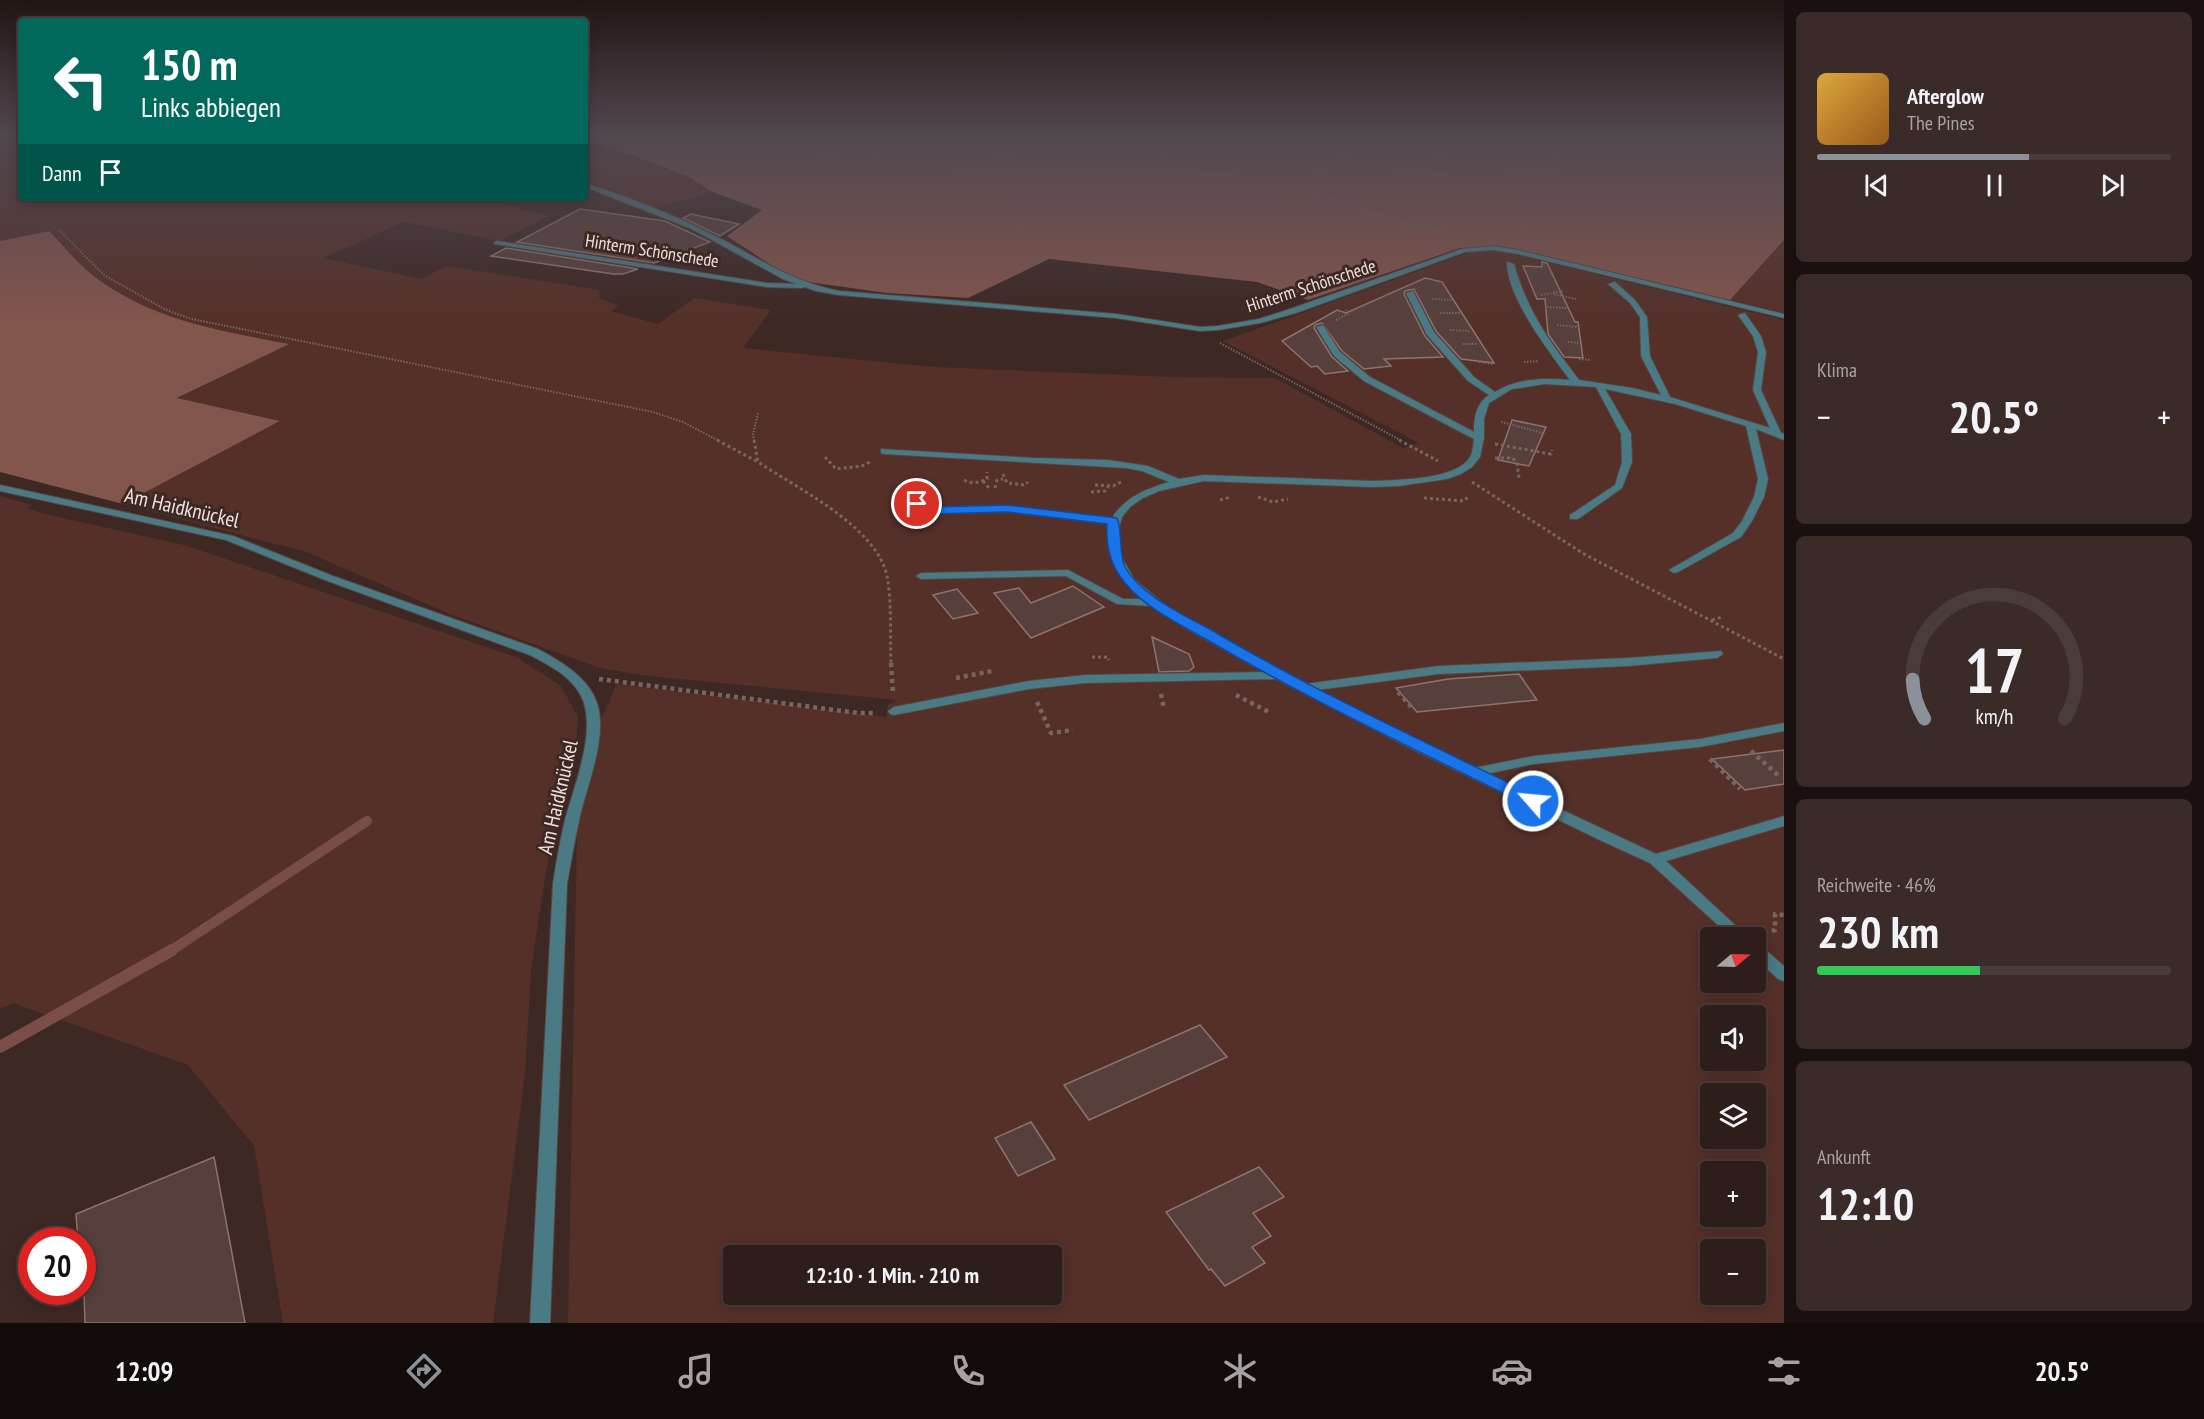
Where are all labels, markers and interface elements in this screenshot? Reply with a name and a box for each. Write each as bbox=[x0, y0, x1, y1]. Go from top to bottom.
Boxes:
text: 150 m bbox=[141, 37, 238, 92]
icon: left bbox=[42, 42, 120, 120]
text: Afterglow bbox=[1907, 82, 1984, 110]
text: Links abbiegen bbox=[141, 90, 281, 124]
text: The Pines bbox=[1907, 110, 1974, 136]
icon: arrive bbox=[94, 156, 127, 189]
text: Dann bbox=[42, 159, 82, 187]
icon: previous bbox=[1860, 169, 1893, 202]
icon: pause bbox=[1978, 169, 2011, 202]
icon: next bbox=[2096, 169, 2129, 202]
street label: Hinterm Schönschede bbox=[584, 229, 721, 272]
street label: Hinterm Schönschede bbox=[1243, 254, 1379, 317]
text: Klima bbox=[1817, 357, 1857, 383]
text: 20.5° bbox=[1949, 387, 2039, 445]
text: − bbox=[1817, 395, 1831, 438]
text: + bbox=[2157, 395, 2171, 438]
pin bbox=[891, 478, 942, 529]
street label: Am Haidknückel bbox=[122, 481, 242, 534]
icon: arrive bbox=[900, 487, 933, 520]
text: 17 bbox=[1964, 629, 2024, 710]
text: km/h bbox=[1975, 702, 2013, 730]
street label: Am Haidknückel bbox=[531, 737, 584, 857]
position arrow bbox=[1501, 769, 1565, 833]
text: Reichweite · 46% bbox=[1817, 872, 1936, 898]
text: 230 km bbox=[1817, 902, 1939, 960]
north arrow bbox=[1700, 927, 1766, 993]
map controls bbox=[1700, 927, 1766, 1305]
button: sound bbox=[1700, 1005, 1766, 1071]
button: layers bbox=[1700, 1083, 1766, 1149]
text: Ankunft bbox=[1817, 1144, 1871, 1170]
button: + bbox=[1700, 1161, 1766, 1227]
text: 12:10 bbox=[1817, 1174, 1914, 1232]
speed limit sign: 20 bbox=[18, 1227, 96, 1305]
button: − bbox=[1700, 1239, 1766, 1305]
text: 12:10 · 1 Min. · 210 m bbox=[806, 1261, 979, 1289]
icon: directions bbox=[403, 1350, 445, 1392]
icon: music bbox=[675, 1350, 717, 1392]
icon: phone bbox=[947, 1350, 989, 1392]
icon: climate bbox=[1219, 1350, 1261, 1392]
icon: car bbox=[1491, 1350, 1533, 1392]
icon: filters bbox=[1763, 1350, 1805, 1392]
text: 12:09 bbox=[115, 1354, 173, 1388]
text: 20.5° bbox=[2035, 1354, 2089, 1388]

